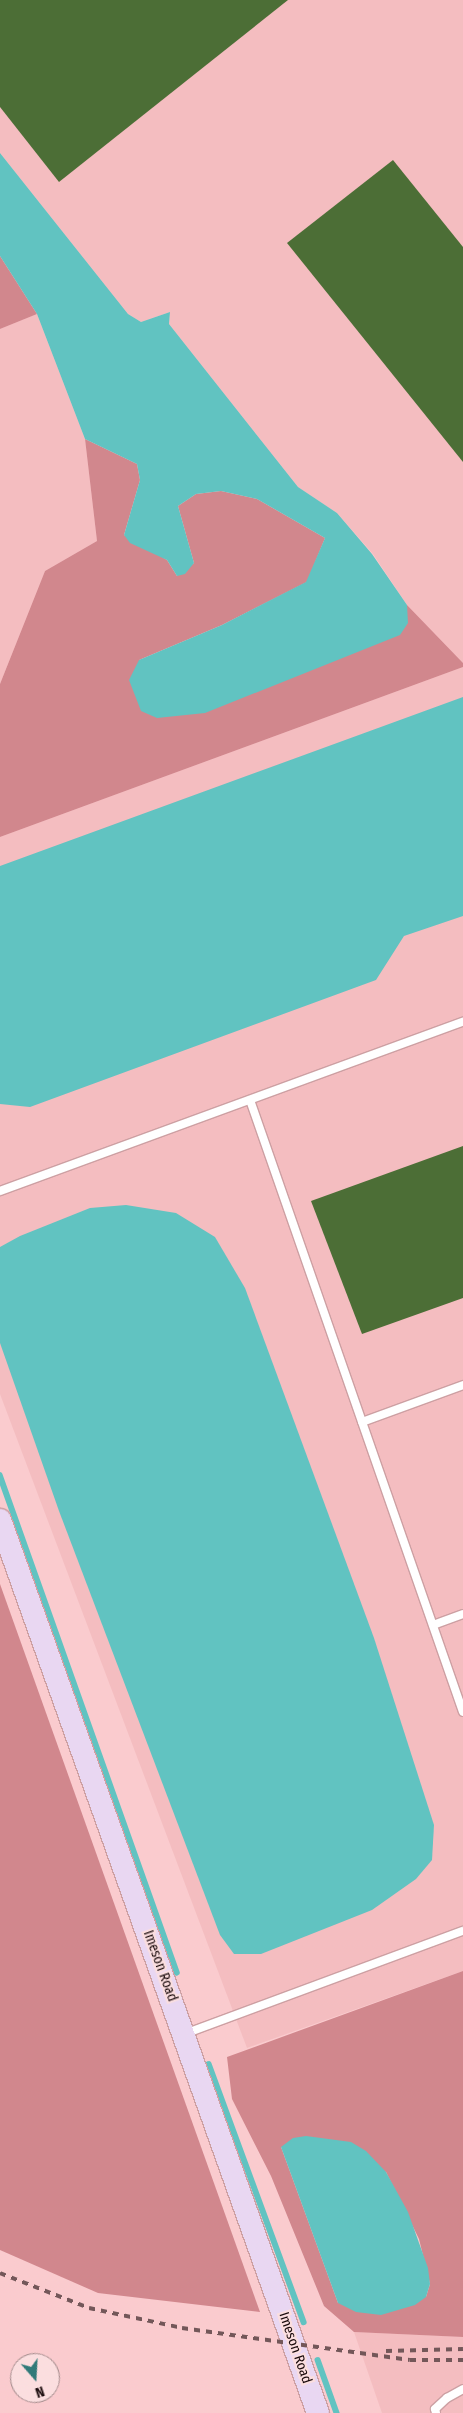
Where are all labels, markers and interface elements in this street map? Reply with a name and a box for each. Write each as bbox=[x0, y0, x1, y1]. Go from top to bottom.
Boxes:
street label: Imeson Road bbox=[139, 1928, 181, 2004]
street label: Imeson Road bbox=[275, 2310, 315, 2386]
north arrow bbox=[10, 2353, 60, 2403]
text: N bbox=[33, 2382, 46, 2401]

